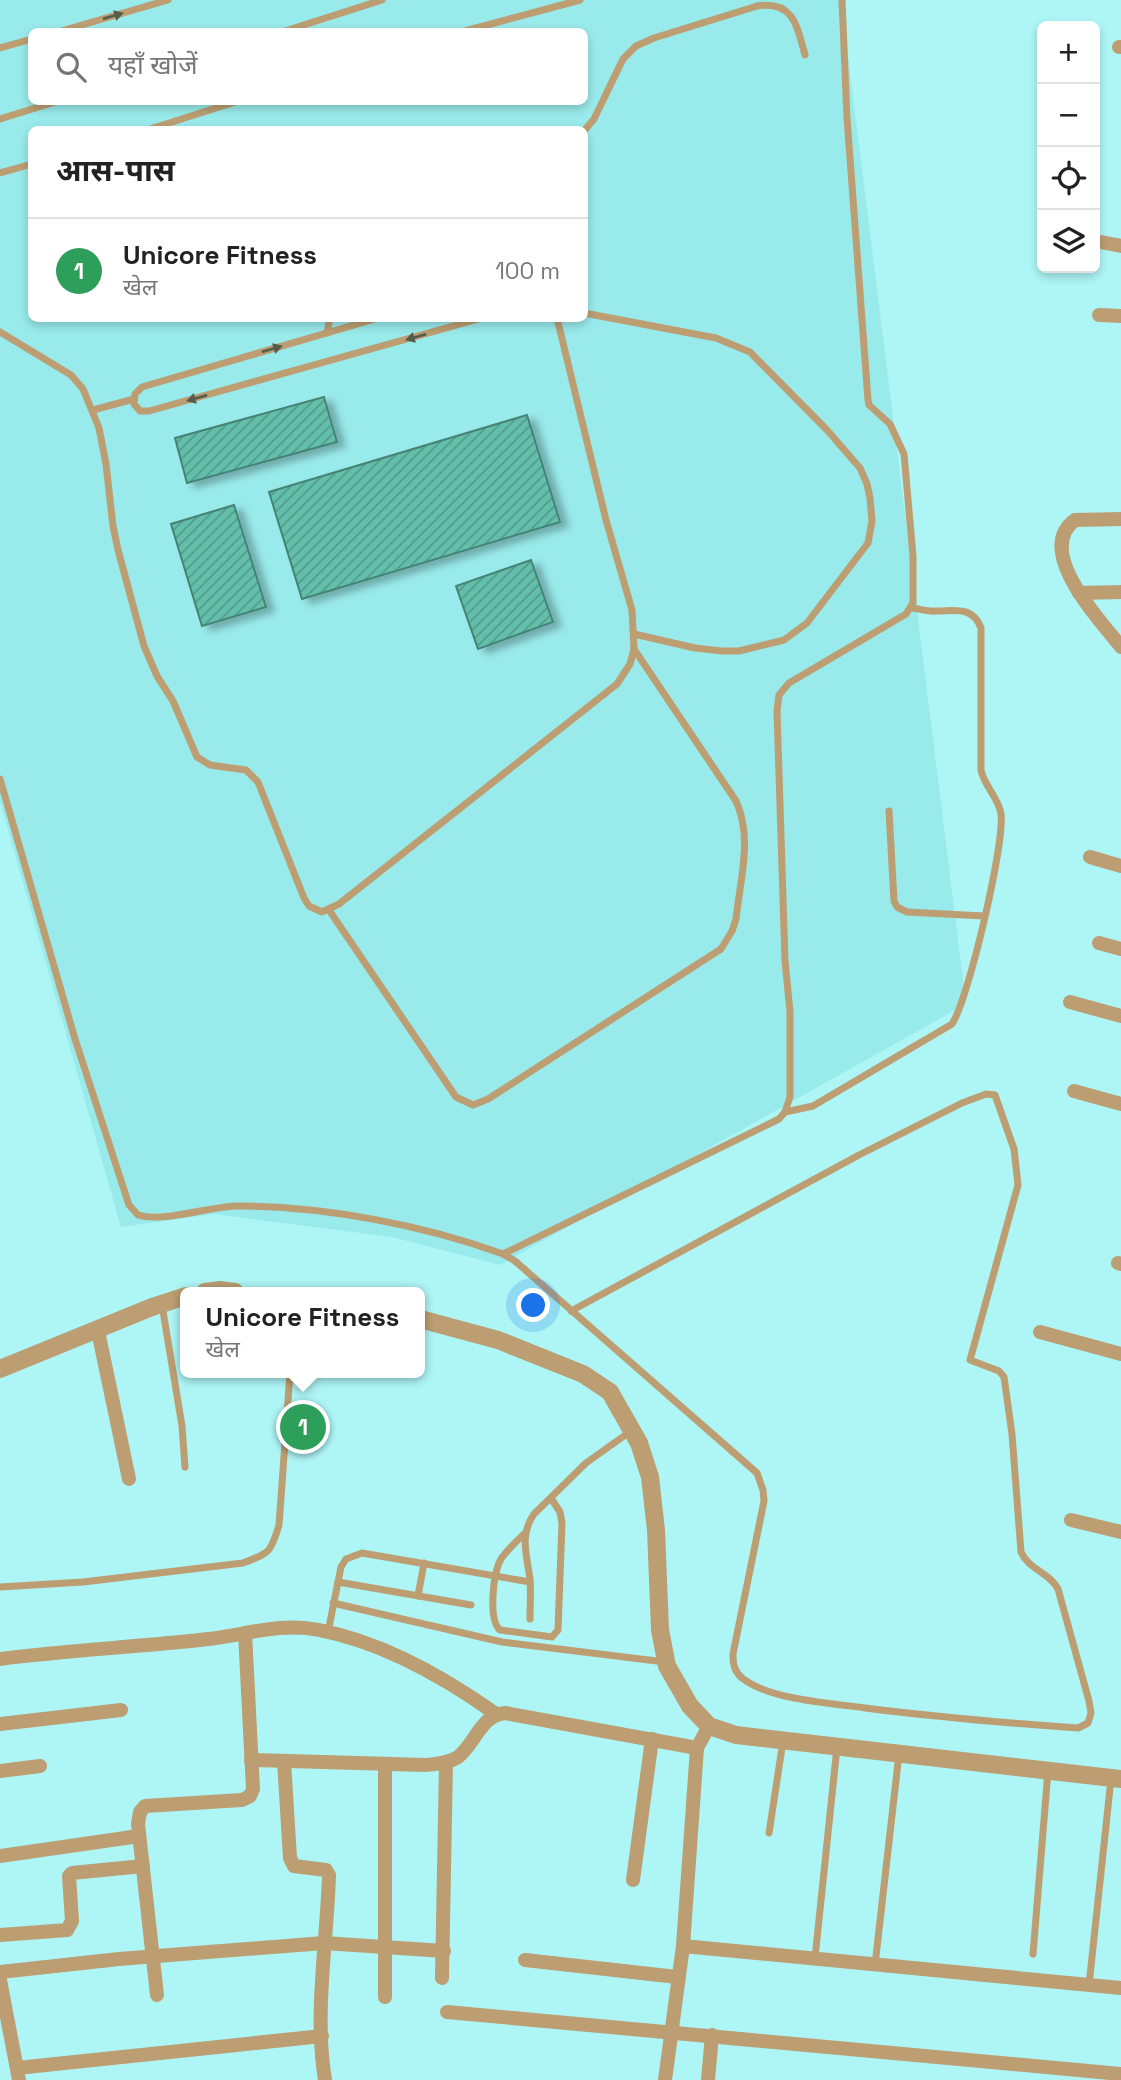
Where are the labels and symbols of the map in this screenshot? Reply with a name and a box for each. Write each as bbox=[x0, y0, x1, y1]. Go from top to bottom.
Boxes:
one-way arrow bbox=[103, 10, 124, 20]
one-way arrow bbox=[405, 332, 426, 342]
one-way arrow bbox=[261, 343, 283, 354]
one-way arrow bbox=[186, 393, 207, 403]
your location bbox=[516, 1288, 550, 1322]
pin: 1 bbox=[280, 1401, 326, 1453]

